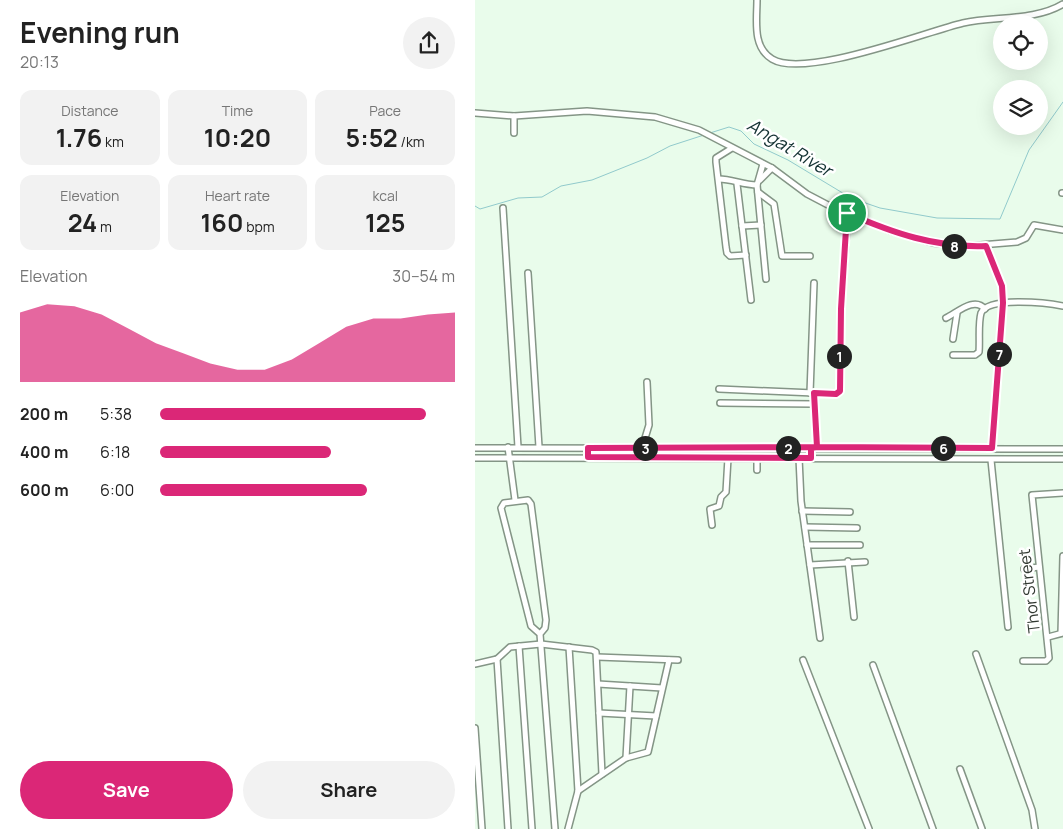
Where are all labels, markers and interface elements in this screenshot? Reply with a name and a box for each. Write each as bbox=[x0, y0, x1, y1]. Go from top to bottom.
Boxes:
text: Evening run bbox=[20, 13, 180, 51]
map controls bbox=[993, 15, 1048, 135]
button: locate bbox=[993, 15, 1048, 70]
button: share bbox=[403, 17, 455, 69]
text: 20:13 bbox=[20, 51, 59, 73]
button: layers bbox=[993, 80, 1048, 135]
text: Distance bbox=[61, 101, 119, 120]
text: Time bbox=[222, 101, 253, 120]
text: Pace bbox=[369, 101, 401, 120]
water label: Angat River bbox=[743, 112, 839, 183]
text: 1.76 bbox=[56, 120, 102, 155]
text: 10:20 bbox=[204, 120, 271, 155]
text: 5:52 bbox=[346, 120, 398, 155]
text: km bbox=[102, 132, 124, 151]
text: /km bbox=[398, 132, 425, 151]
text: Elevation bbox=[60, 186, 119, 205]
text: Heart rate bbox=[205, 186, 270, 205]
text: kcal bbox=[372, 186, 398, 205]
pin bbox=[826, 192, 868, 234]
icon: arrive bbox=[833, 199, 861, 227]
text: 24 bbox=[68, 205, 97, 240]
text: 160 bbox=[200, 205, 243, 240]
text: 125 bbox=[365, 205, 405, 240]
text: m bbox=[97, 217, 112, 236]
text: bpm bbox=[243, 217, 275, 236]
pin: 8 bbox=[941, 234, 967, 258]
text: 8 bbox=[950, 237, 959, 256]
text: Elevation bbox=[20, 265, 88, 287]
text: 30–54 m bbox=[392, 265, 455, 287]
pin: 7 bbox=[987, 342, 1011, 366]
pin: 1 bbox=[827, 344, 851, 368]
text: 7 bbox=[996, 345, 1003, 364]
text: 1 bbox=[836, 347, 843, 366]
text: 200 m bbox=[20, 403, 68, 425]
text: 5:38 bbox=[100, 403, 132, 425]
pin: 3 bbox=[633, 436, 657, 460]
pin: 2 bbox=[775, 436, 801, 460]
pin: 6 bbox=[931, 436, 955, 460]
text: 3 bbox=[641, 439, 650, 458]
text: 2 bbox=[784, 439, 793, 458]
text: 6 bbox=[939, 439, 948, 458]
text: 400 m bbox=[20, 441, 68, 463]
text: 6:18 bbox=[100, 441, 130, 463]
text: 600 m bbox=[20, 479, 69, 501]
text: 6:00 bbox=[100, 479, 134, 501]
street label: Thor Street bbox=[1013, 548, 1045, 634]
button: Save bbox=[20, 761, 233, 819]
button: Share bbox=[243, 761, 455, 819]

